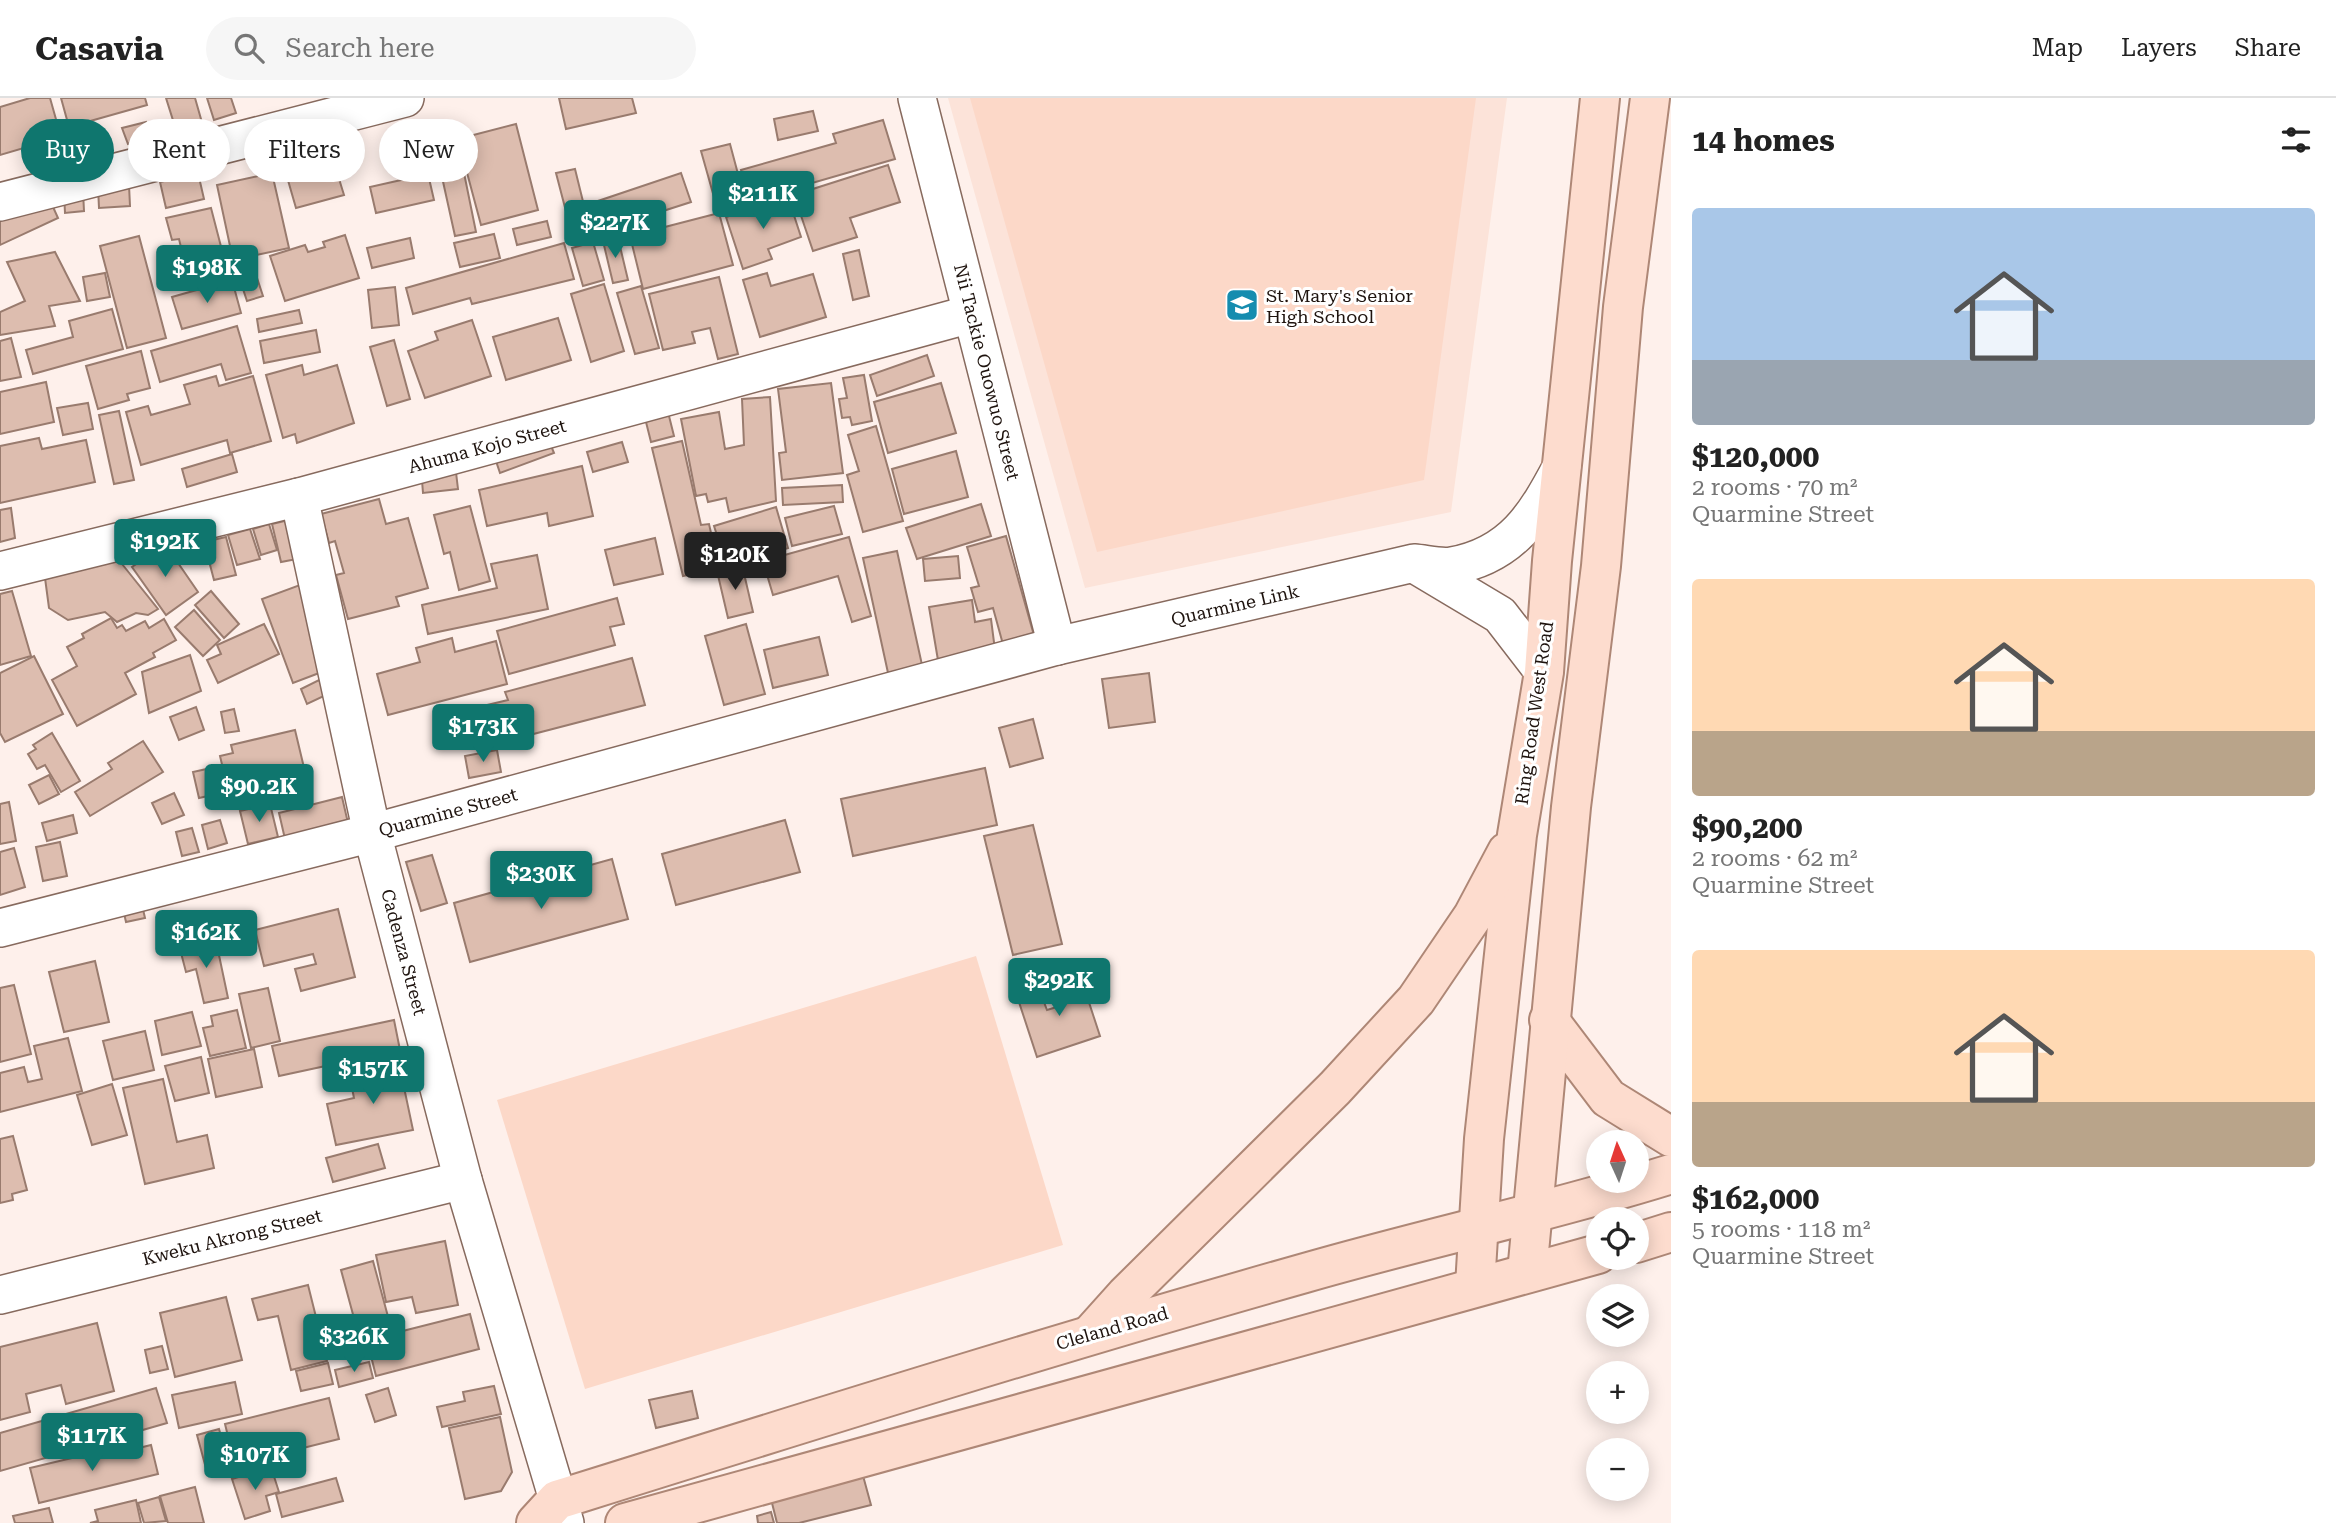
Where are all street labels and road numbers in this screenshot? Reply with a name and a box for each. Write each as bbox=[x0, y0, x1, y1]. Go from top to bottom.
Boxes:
street label: Nii Tackie Ouowuo Street bbox=[950, 262, 1024, 483]
street label: Ahuma Kojo Street bbox=[406, 415, 569, 477]
street label: Quarmine Link bbox=[1169, 580, 1301, 630]
street label: Ring Road West Road bbox=[1511, 620, 1557, 806]
street label: Quarmine Street bbox=[376, 783, 520, 841]
street label: Cadenza Street bbox=[377, 887, 431, 1018]
street label: Kweku Akrong Street bbox=[140, 1204, 324, 1269]
street label: Cleland Road bbox=[1054, 1302, 1171, 1354]

